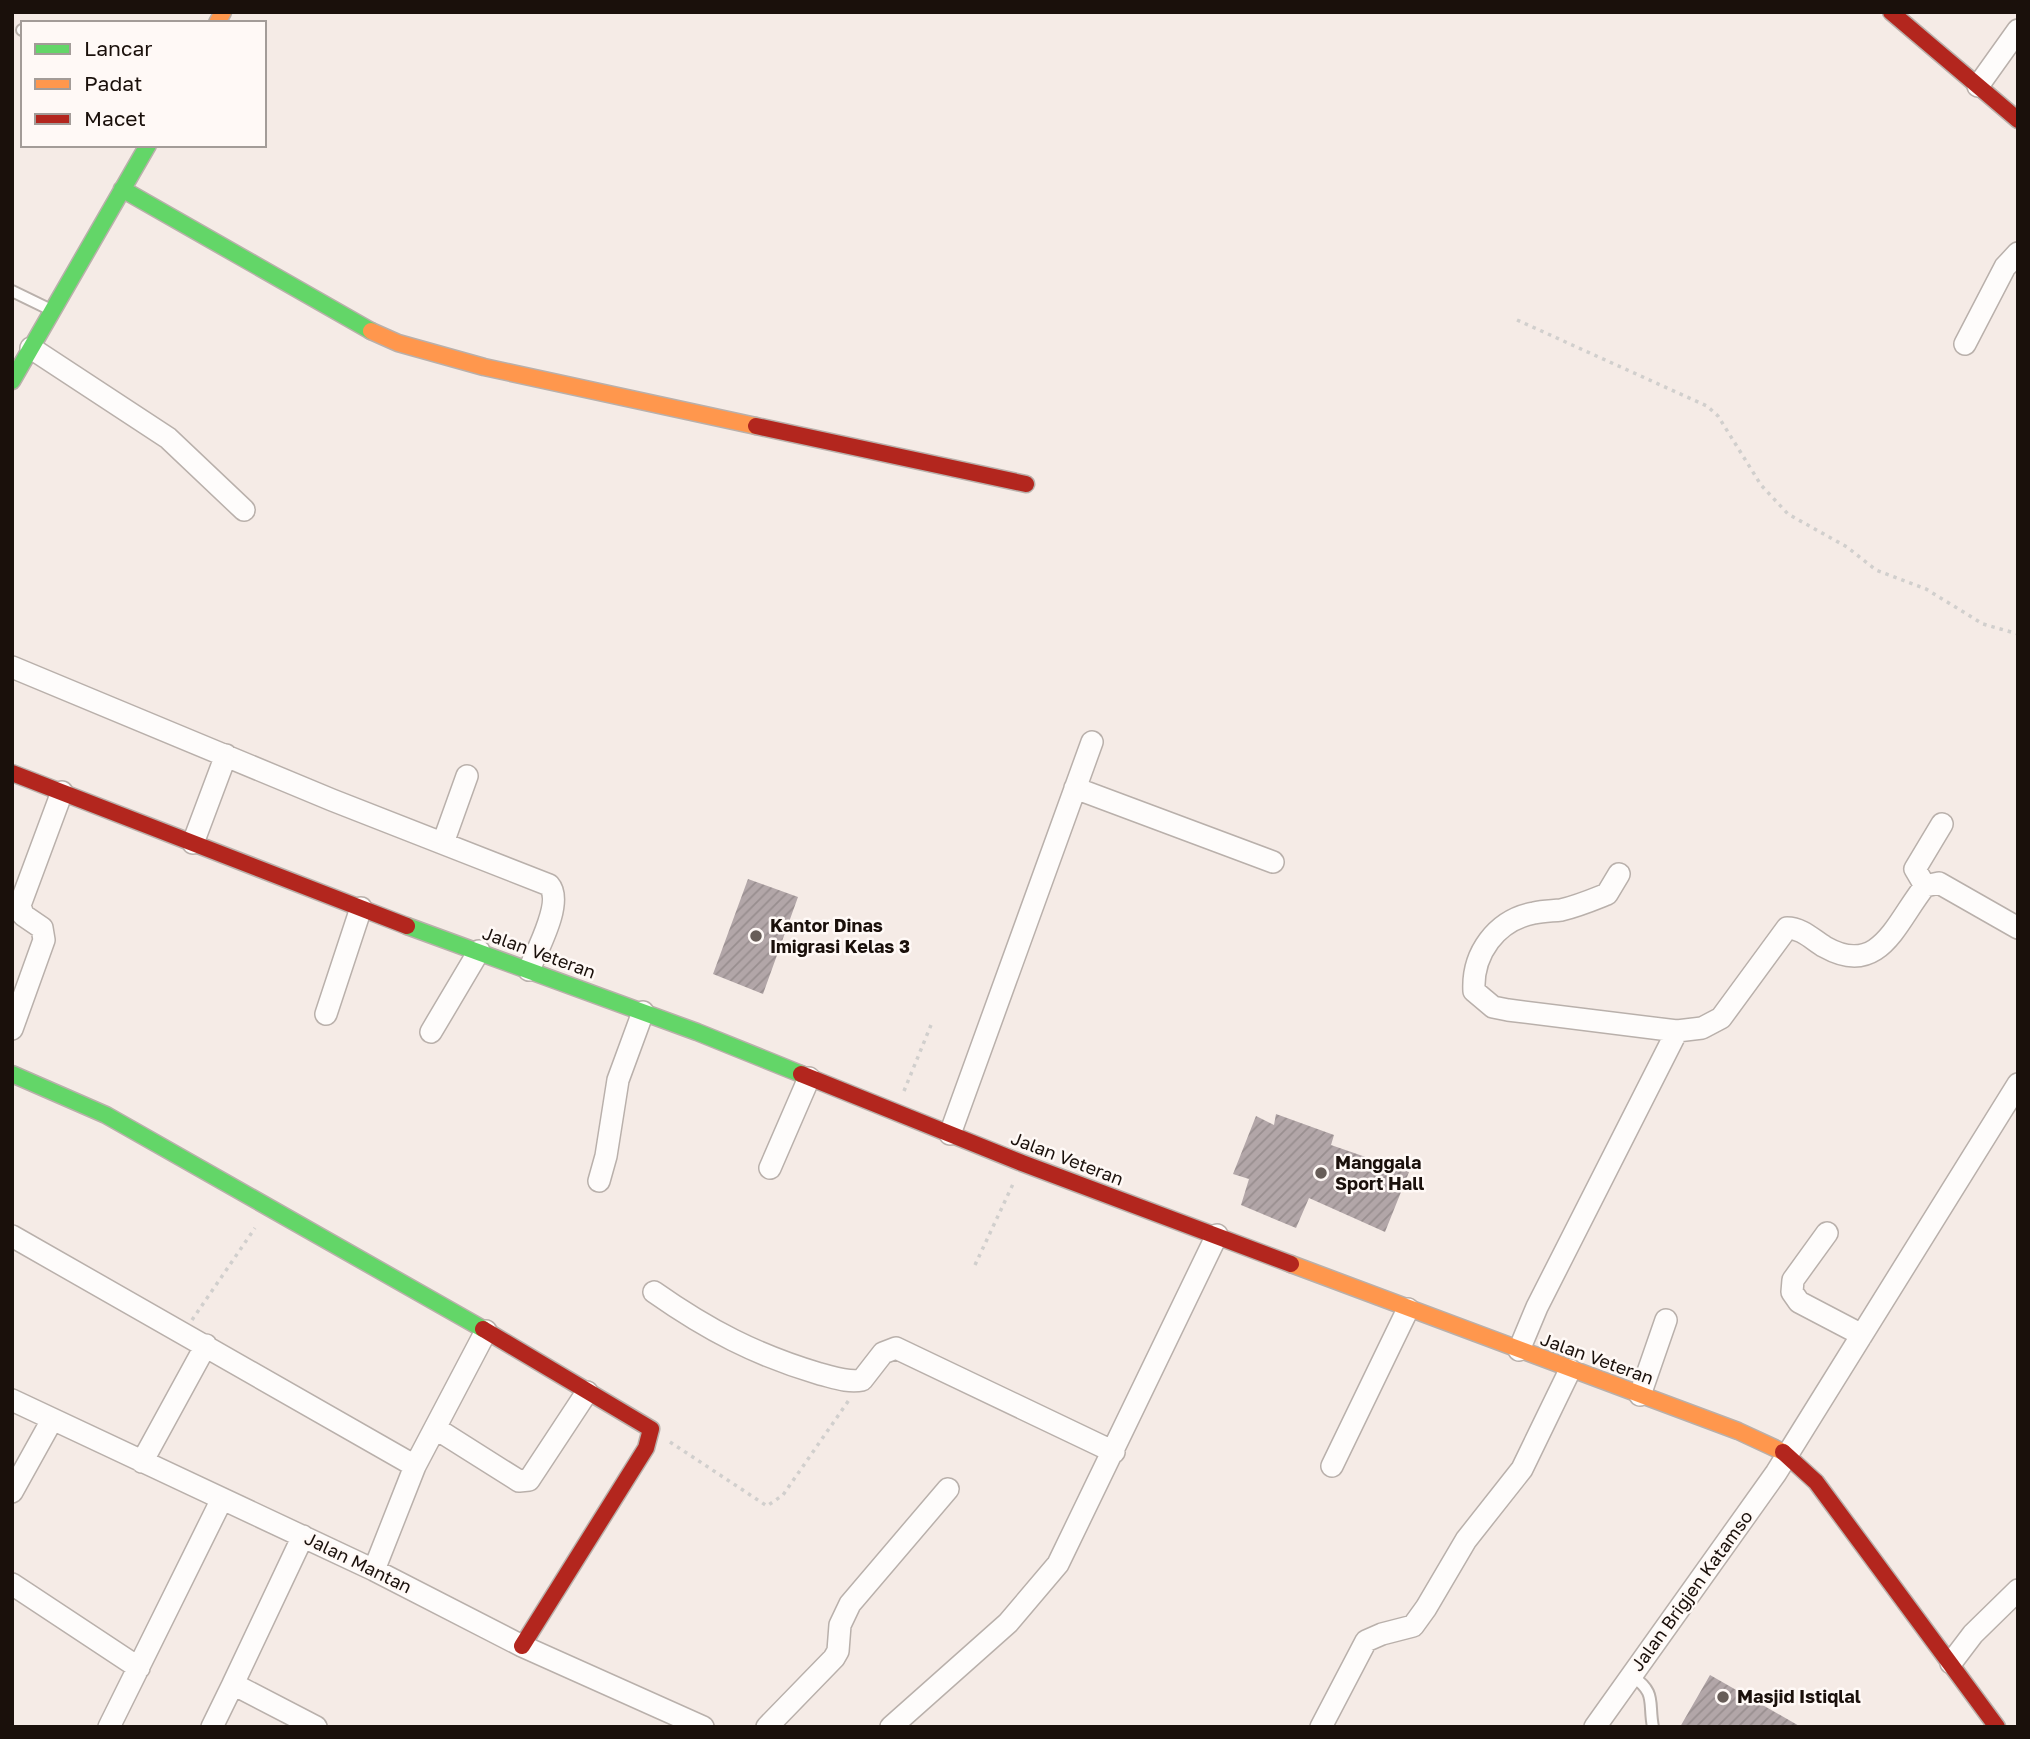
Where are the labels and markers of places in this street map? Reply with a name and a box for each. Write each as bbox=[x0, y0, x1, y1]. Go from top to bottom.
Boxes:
place label: Kantor Dinas Imigrasi Kelas 3 bbox=[770, 914, 910, 957]
marker: Kantor Dinas Imigrasi Kelas 3 bbox=[748, 928, 764, 944]
place label: Manggala Sport Hall bbox=[1335, 1151, 1424, 1194]
marker: Manggala Sport Hall bbox=[1313, 1165, 1329, 1181]
place label: Masjid Istiqlal bbox=[1737, 1685, 1861, 1707]
marker: Masjid Istiqlal bbox=[1715, 1689, 1731, 1705]

